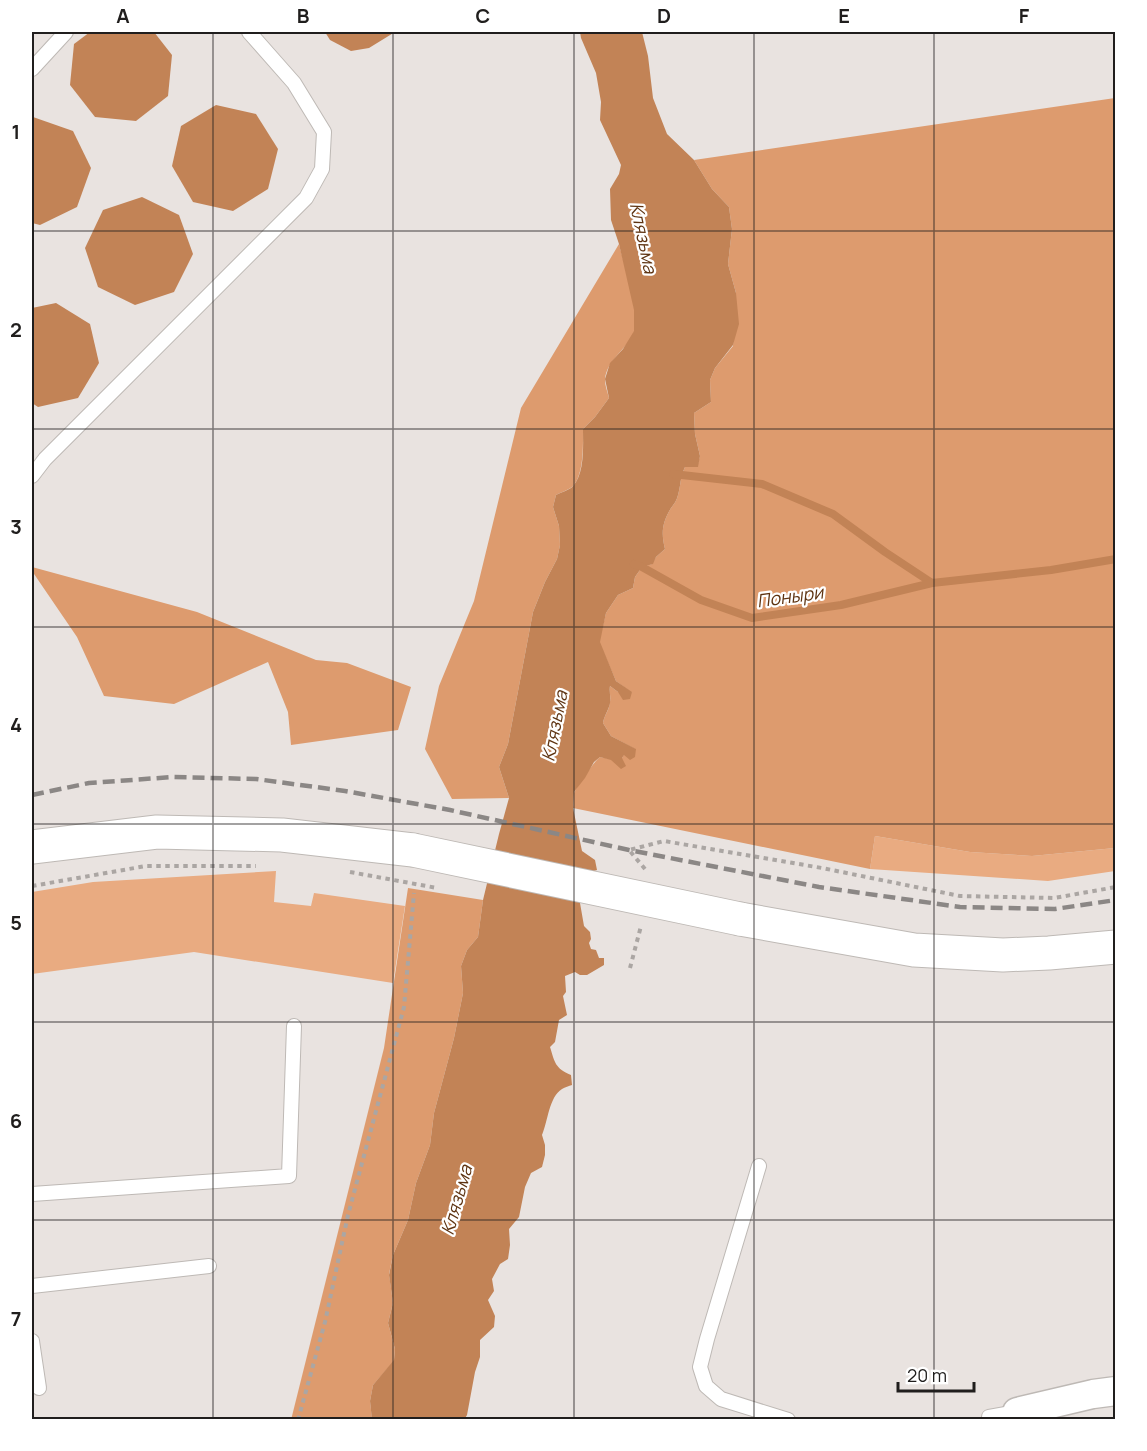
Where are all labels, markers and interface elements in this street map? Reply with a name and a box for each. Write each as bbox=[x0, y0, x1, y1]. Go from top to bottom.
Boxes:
text: A bbox=[116, 2, 130, 29]
text: B bbox=[297, 2, 310, 29]
text: C bbox=[476, 2, 490, 29]
text: D bbox=[657, 2, 671, 29]
text: E bbox=[838, 2, 850, 29]
text: F bbox=[1019, 2, 1030, 29]
text: 1 bbox=[12, 118, 20, 145]
water label: Клязьма bbox=[625, 200, 663, 276]
text: 2 bbox=[10, 316, 22, 343]
text: 3 bbox=[10, 513, 22, 540]
water label: Поныри bbox=[755, 579, 826, 613]
water label: Клязьма bbox=[535, 687, 573, 763]
text: 4 bbox=[10, 711, 22, 738]
text: 5 bbox=[10, 909, 22, 936]
text: 6 bbox=[10, 1107, 22, 1134]
water label: Клязьма bbox=[435, 1161, 478, 1237]
text: 7 bbox=[11, 1305, 21, 1332]
scale bar bbox=[898, 1355, 974, 1393]
text: 20 m bbox=[907, 1363, 947, 1387]

